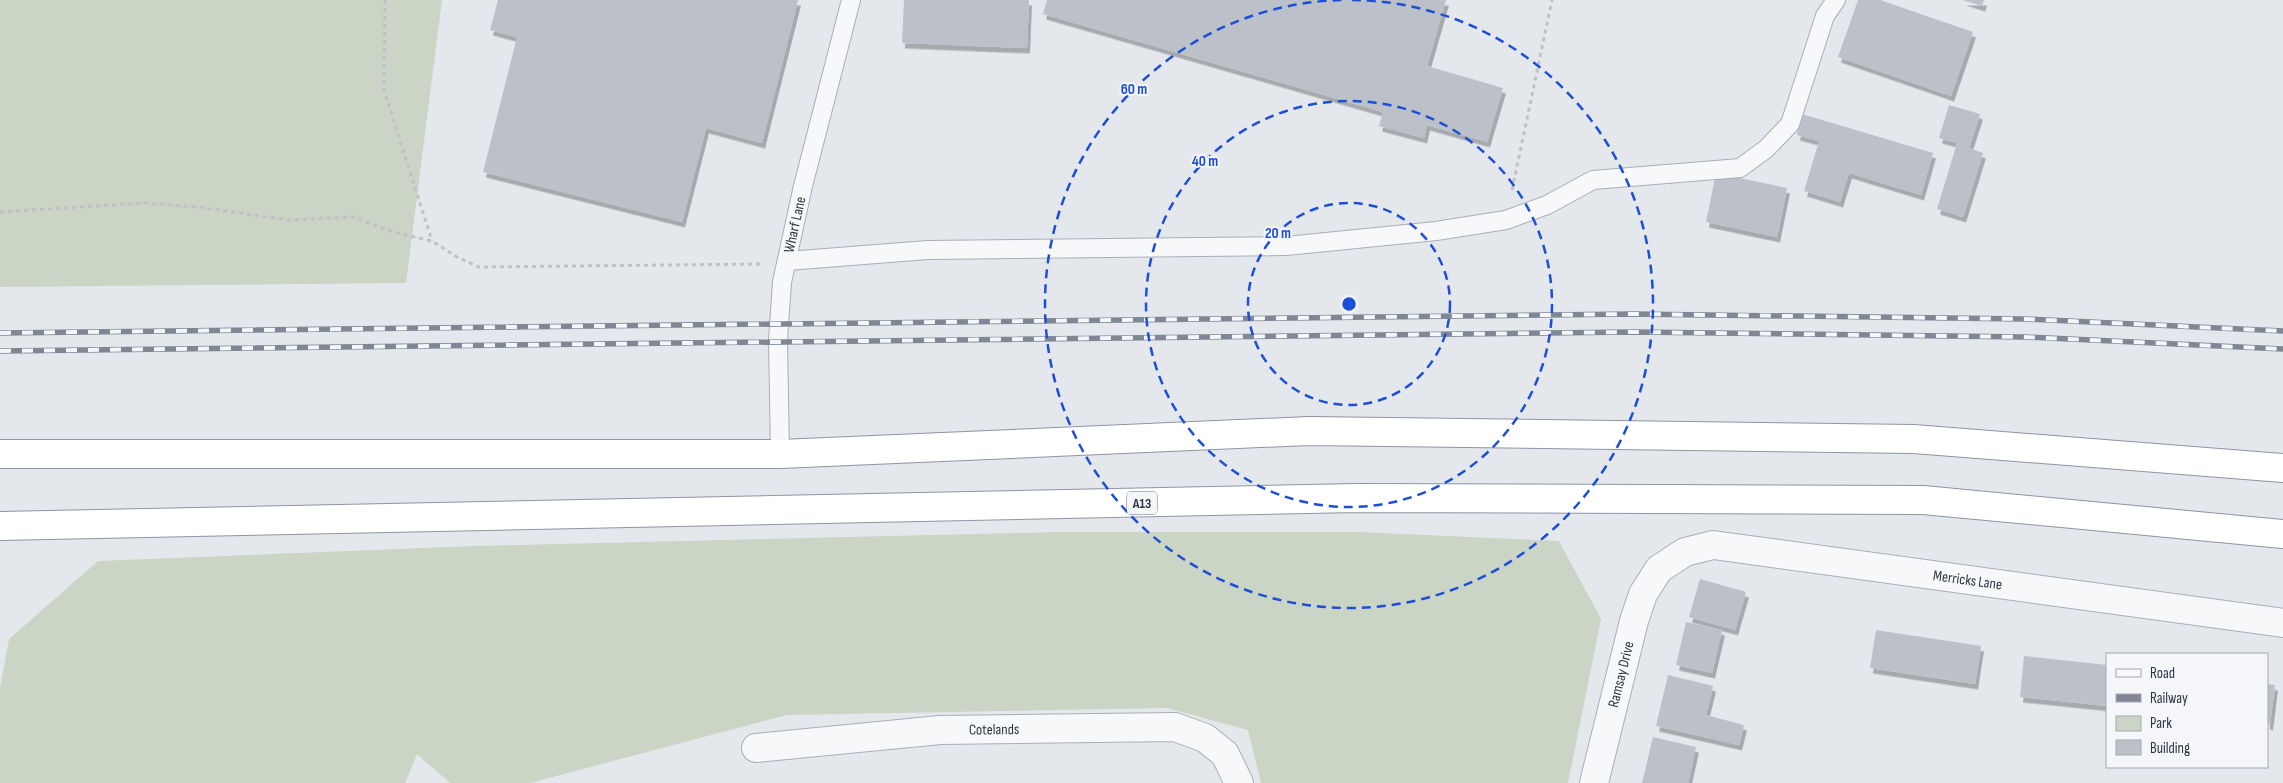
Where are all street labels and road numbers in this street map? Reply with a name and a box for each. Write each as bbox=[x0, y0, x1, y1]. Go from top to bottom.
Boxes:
street label: Wharf Lane bbox=[779, 195, 810, 254]
road number: A13 bbox=[1127, 492, 1157, 514]
street label: Merricks Lane bbox=[1932, 566, 2003, 594]
street label: Ramsay Drive bbox=[1604, 639, 1638, 709]
street label: Cotelands bbox=[969, 719, 1020, 739]

